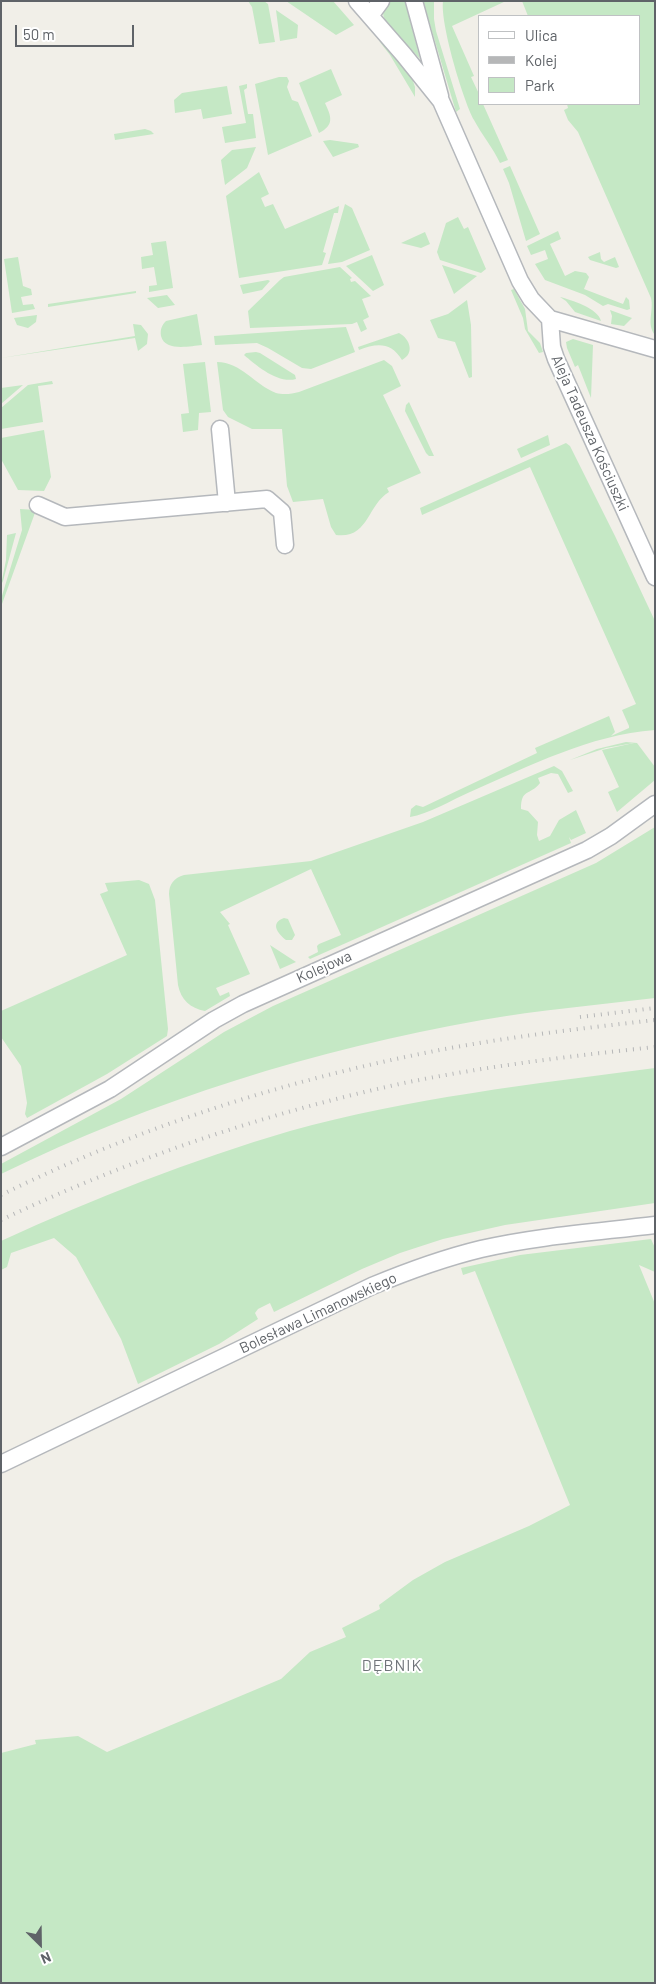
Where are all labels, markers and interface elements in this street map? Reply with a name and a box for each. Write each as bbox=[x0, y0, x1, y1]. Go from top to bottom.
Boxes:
scale bar bbox=[18, 15, 136, 47]
legend bbox=[478, 15, 641, 105]
text: 50 m bbox=[23, 25, 55, 43]
text: Ulica bbox=[525, 26, 557, 44]
text: Kolej bbox=[525, 51, 557, 69]
text: Park bbox=[525, 76, 554, 94]
street label: Aleja Tadeusza Kościuszki bbox=[547, 352, 633, 514]
street label: Kolejowa bbox=[294, 947, 354, 987]
street label: Bolesława Limanowskiego bbox=[236, 1269, 400, 1357]
district label: DĘBNIK bbox=[361, 1656, 423, 1676]
north arrow bbox=[15, 1919, 65, 1969]
text: N bbox=[38, 1949, 54, 1968]

